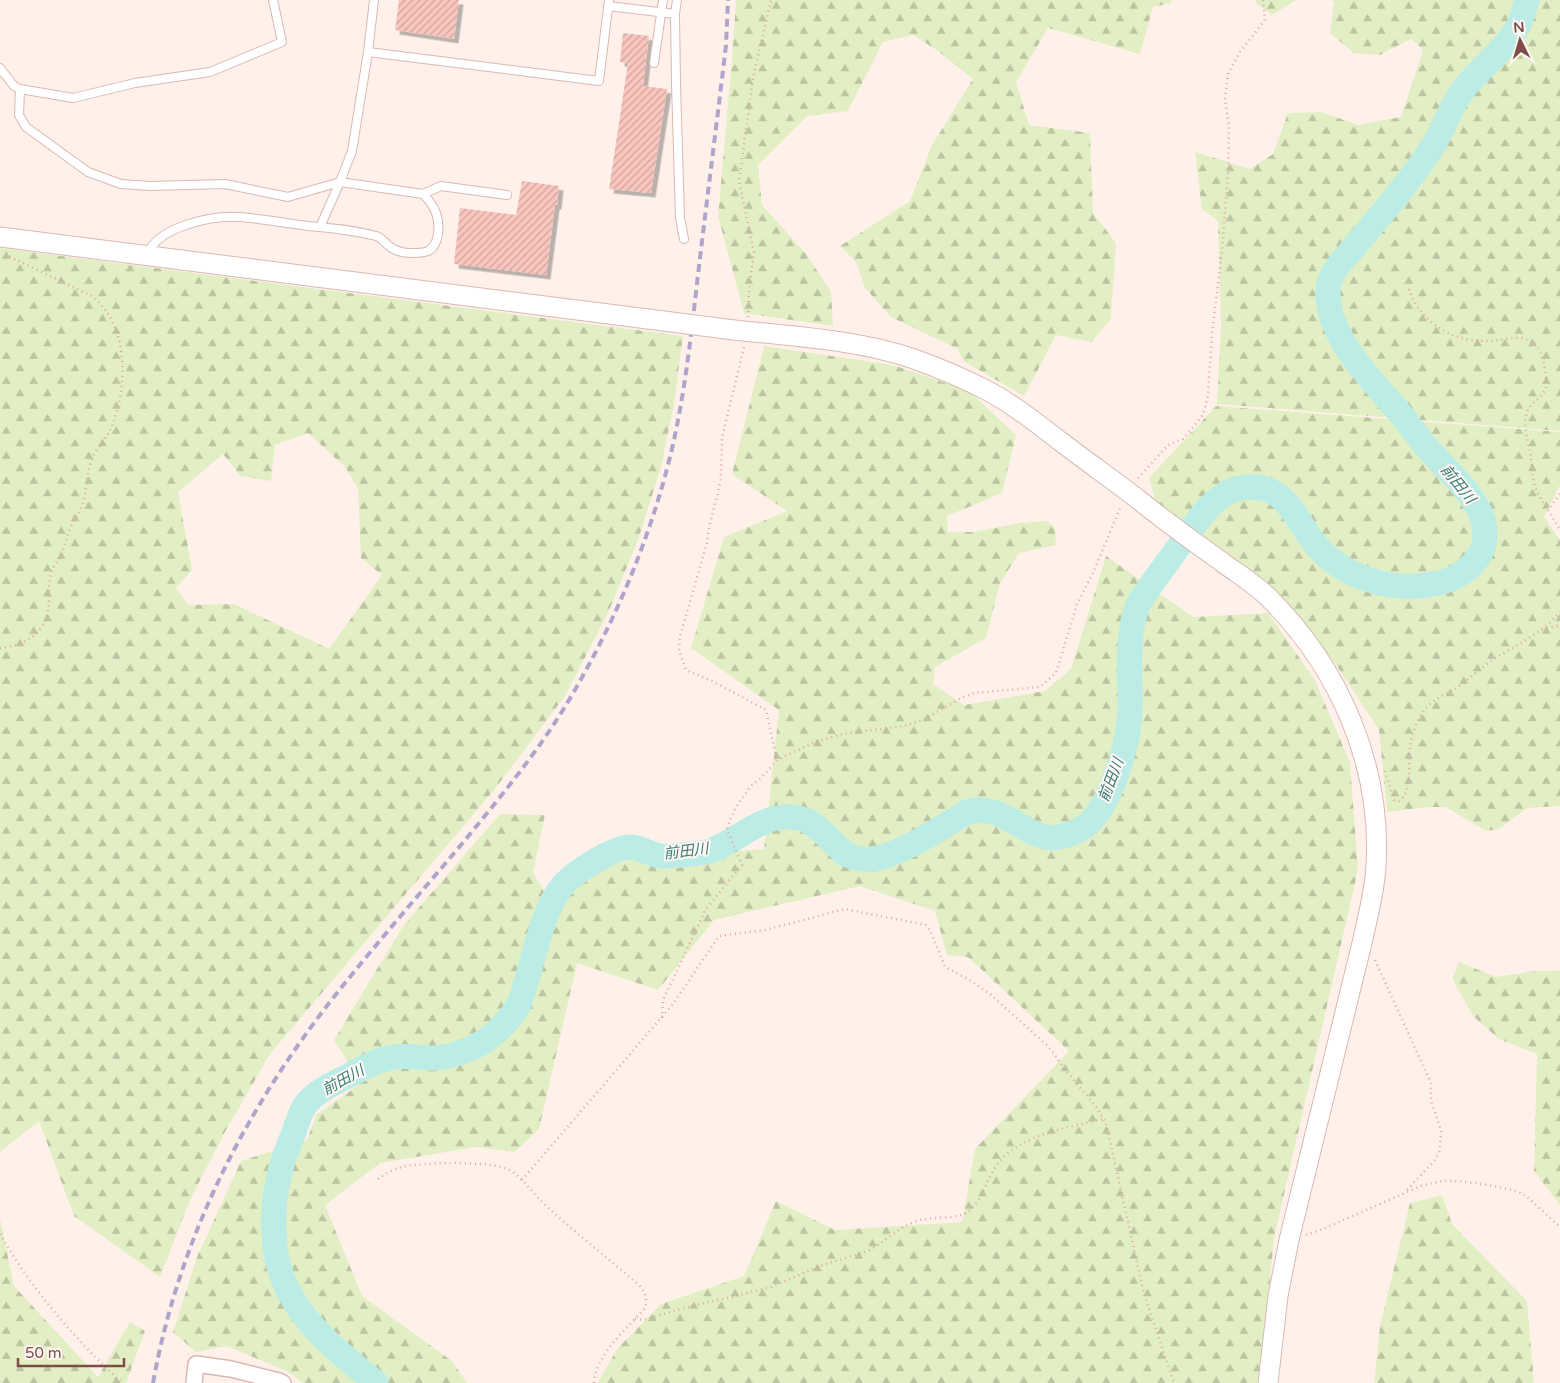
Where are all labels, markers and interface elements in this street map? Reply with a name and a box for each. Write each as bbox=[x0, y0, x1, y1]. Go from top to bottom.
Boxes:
north arrow bbox=[1495, 15, 1545, 65]
text: N bbox=[1513, 19, 1525, 37]
water label: 前田川 bbox=[1437, 461, 1480, 509]
water label: 前田川 bbox=[1095, 754, 1128, 804]
water label: 前田川 bbox=[663, 839, 711, 863]
water label: 前田川 bbox=[319, 1060, 369, 1099]
scale bar bbox=[18, 1336, 124, 1368]
text: 50 m bbox=[25, 1344, 62, 1362]

